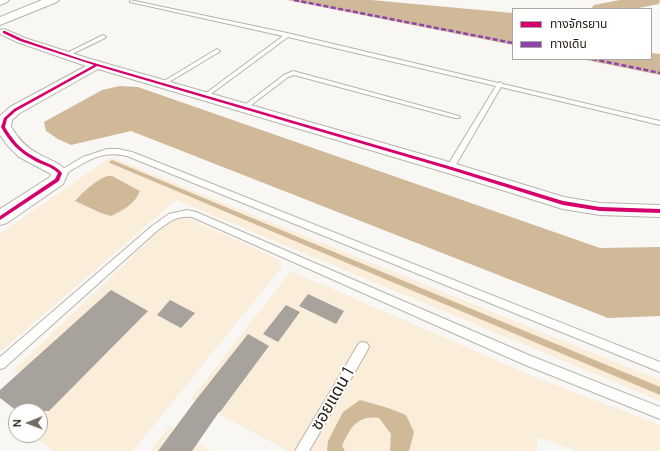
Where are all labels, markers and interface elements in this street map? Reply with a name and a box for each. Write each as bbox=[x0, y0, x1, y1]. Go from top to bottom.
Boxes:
legend bbox=[512, 8, 652, 60]
text: ทางจักรยาน bbox=[550, 15, 607, 32]
text: ทางเดิน bbox=[550, 35, 587, 52]
street label: ซอยแดน 1 bbox=[307, 364, 359, 434]
north arrow bbox=[8, 403, 48, 443]
text: N bbox=[9, 419, 24, 427]

